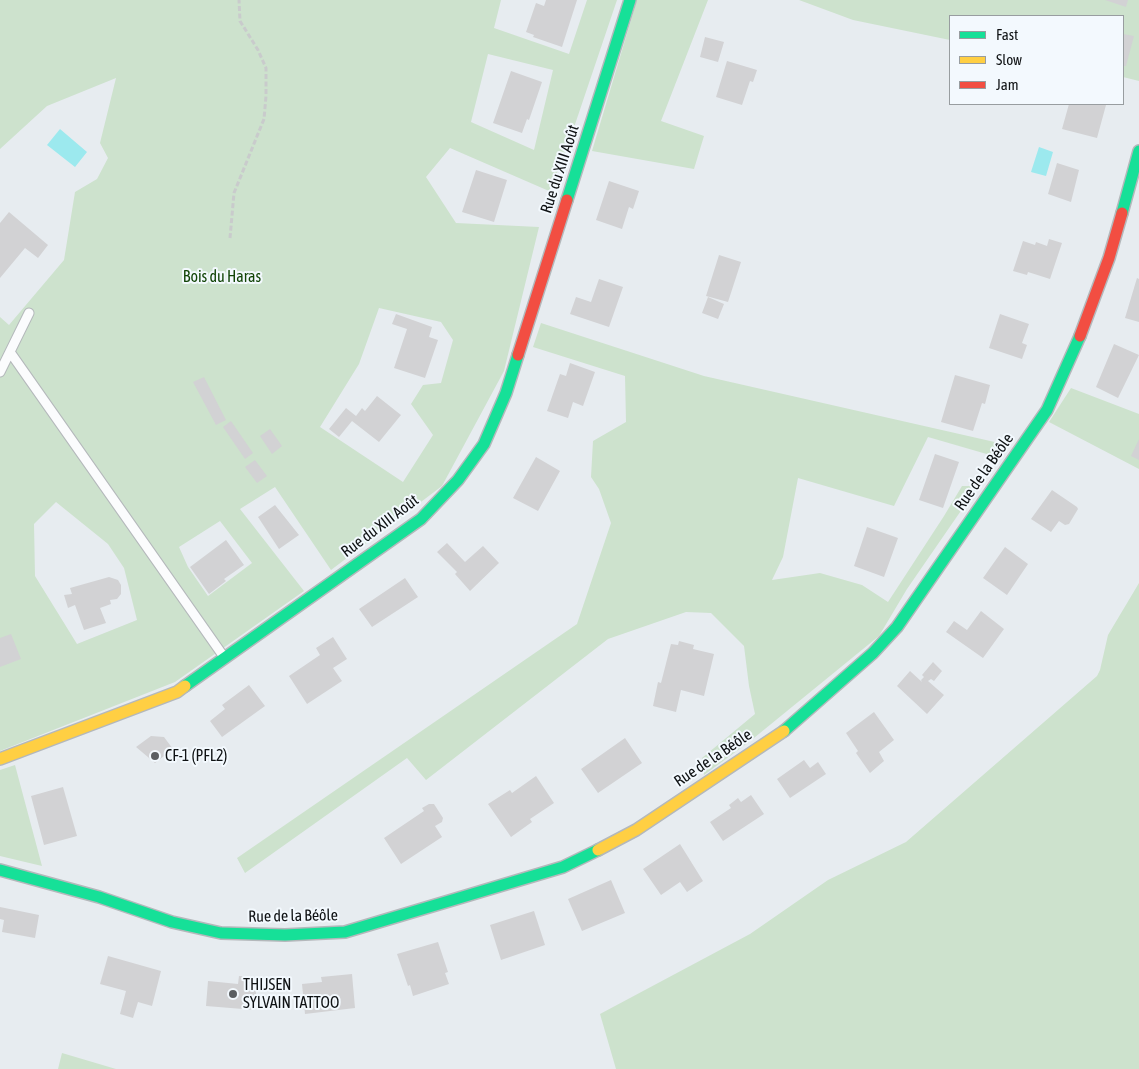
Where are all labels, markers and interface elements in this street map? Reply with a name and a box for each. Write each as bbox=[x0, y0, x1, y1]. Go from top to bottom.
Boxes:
legend bbox=[949, 15, 1124, 105]
text: Fast bbox=[996, 26, 1018, 43]
text: Slow bbox=[996, 51, 1022, 68]
text: Jam bbox=[996, 76, 1019, 93]
street label: Rue du XIII Août bbox=[537, 122, 583, 216]
park label: Bois du Haras bbox=[183, 267, 261, 287]
street label: Rue de la Béôle bbox=[950, 430, 1018, 514]
street label: Rue du XIII Août bbox=[337, 491, 423, 561]
street label: Rue de la Béôle bbox=[670, 725, 756, 791]
place label: CF-1 (PFL2) bbox=[165, 746, 227, 766]
marker: CF-1 (PFL2) bbox=[149, 750, 161, 762]
street label: Rue de la Béôle bbox=[248, 906, 338, 926]
place label: THIJSEN SYLVAIN TATTOO bbox=[243, 975, 339, 1013]
marker: THIJSEN SYLVAIN TATTOO bbox=[227, 988, 239, 1000]

